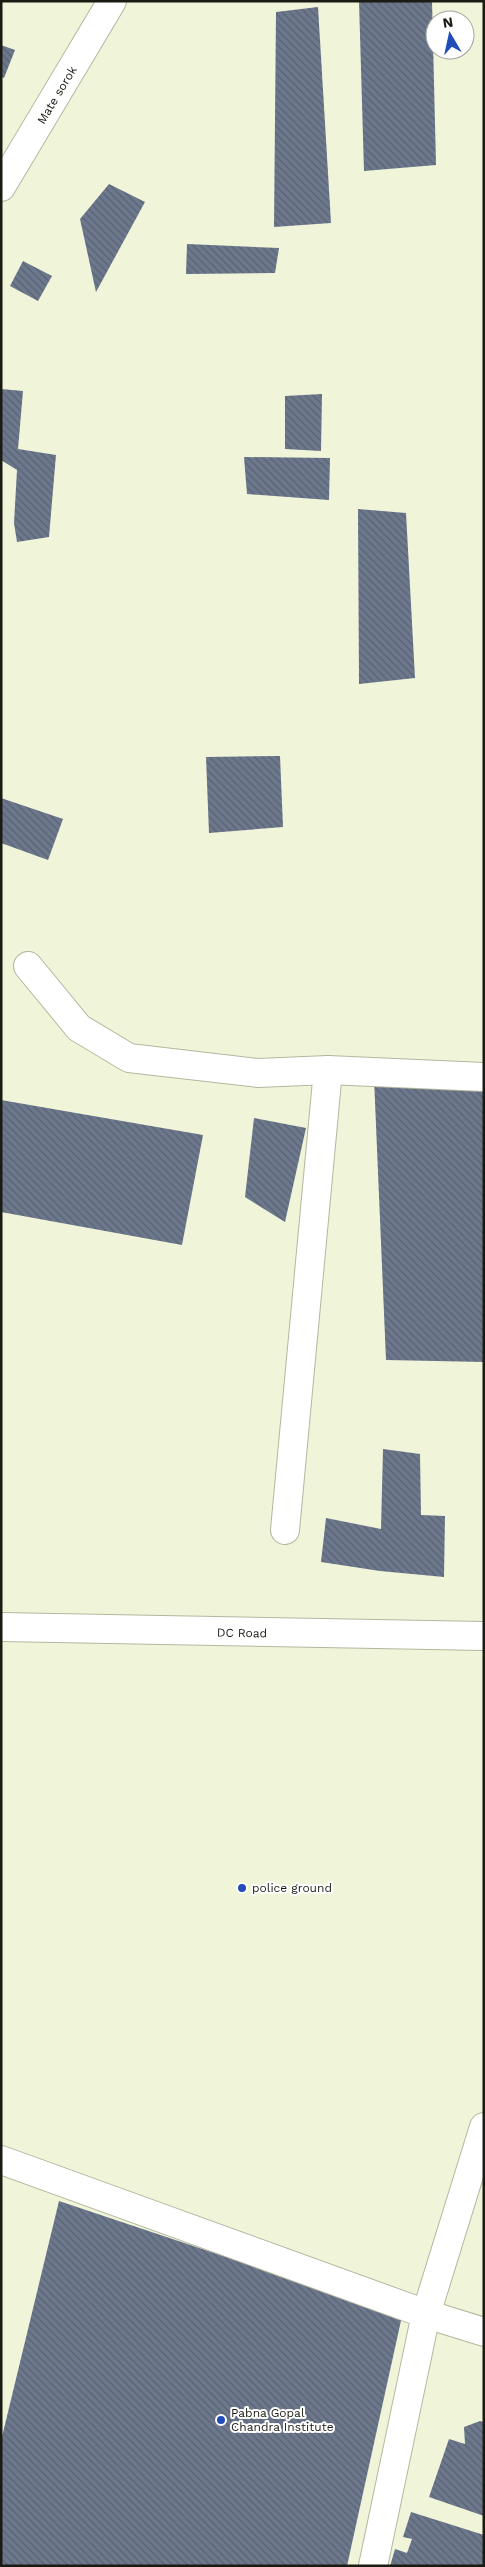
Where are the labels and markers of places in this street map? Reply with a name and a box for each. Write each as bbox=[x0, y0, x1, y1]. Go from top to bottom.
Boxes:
place label: police ground bbox=[252, 1881, 332, 1895]
marker: police ground bbox=[236, 1882, 248, 1894]
place label: Pabna Gopal Chandra Institute bbox=[231, 2406, 334, 2434]
marker: Pabna Gopal Chandra Institute bbox=[215, 2414, 227, 2426]

